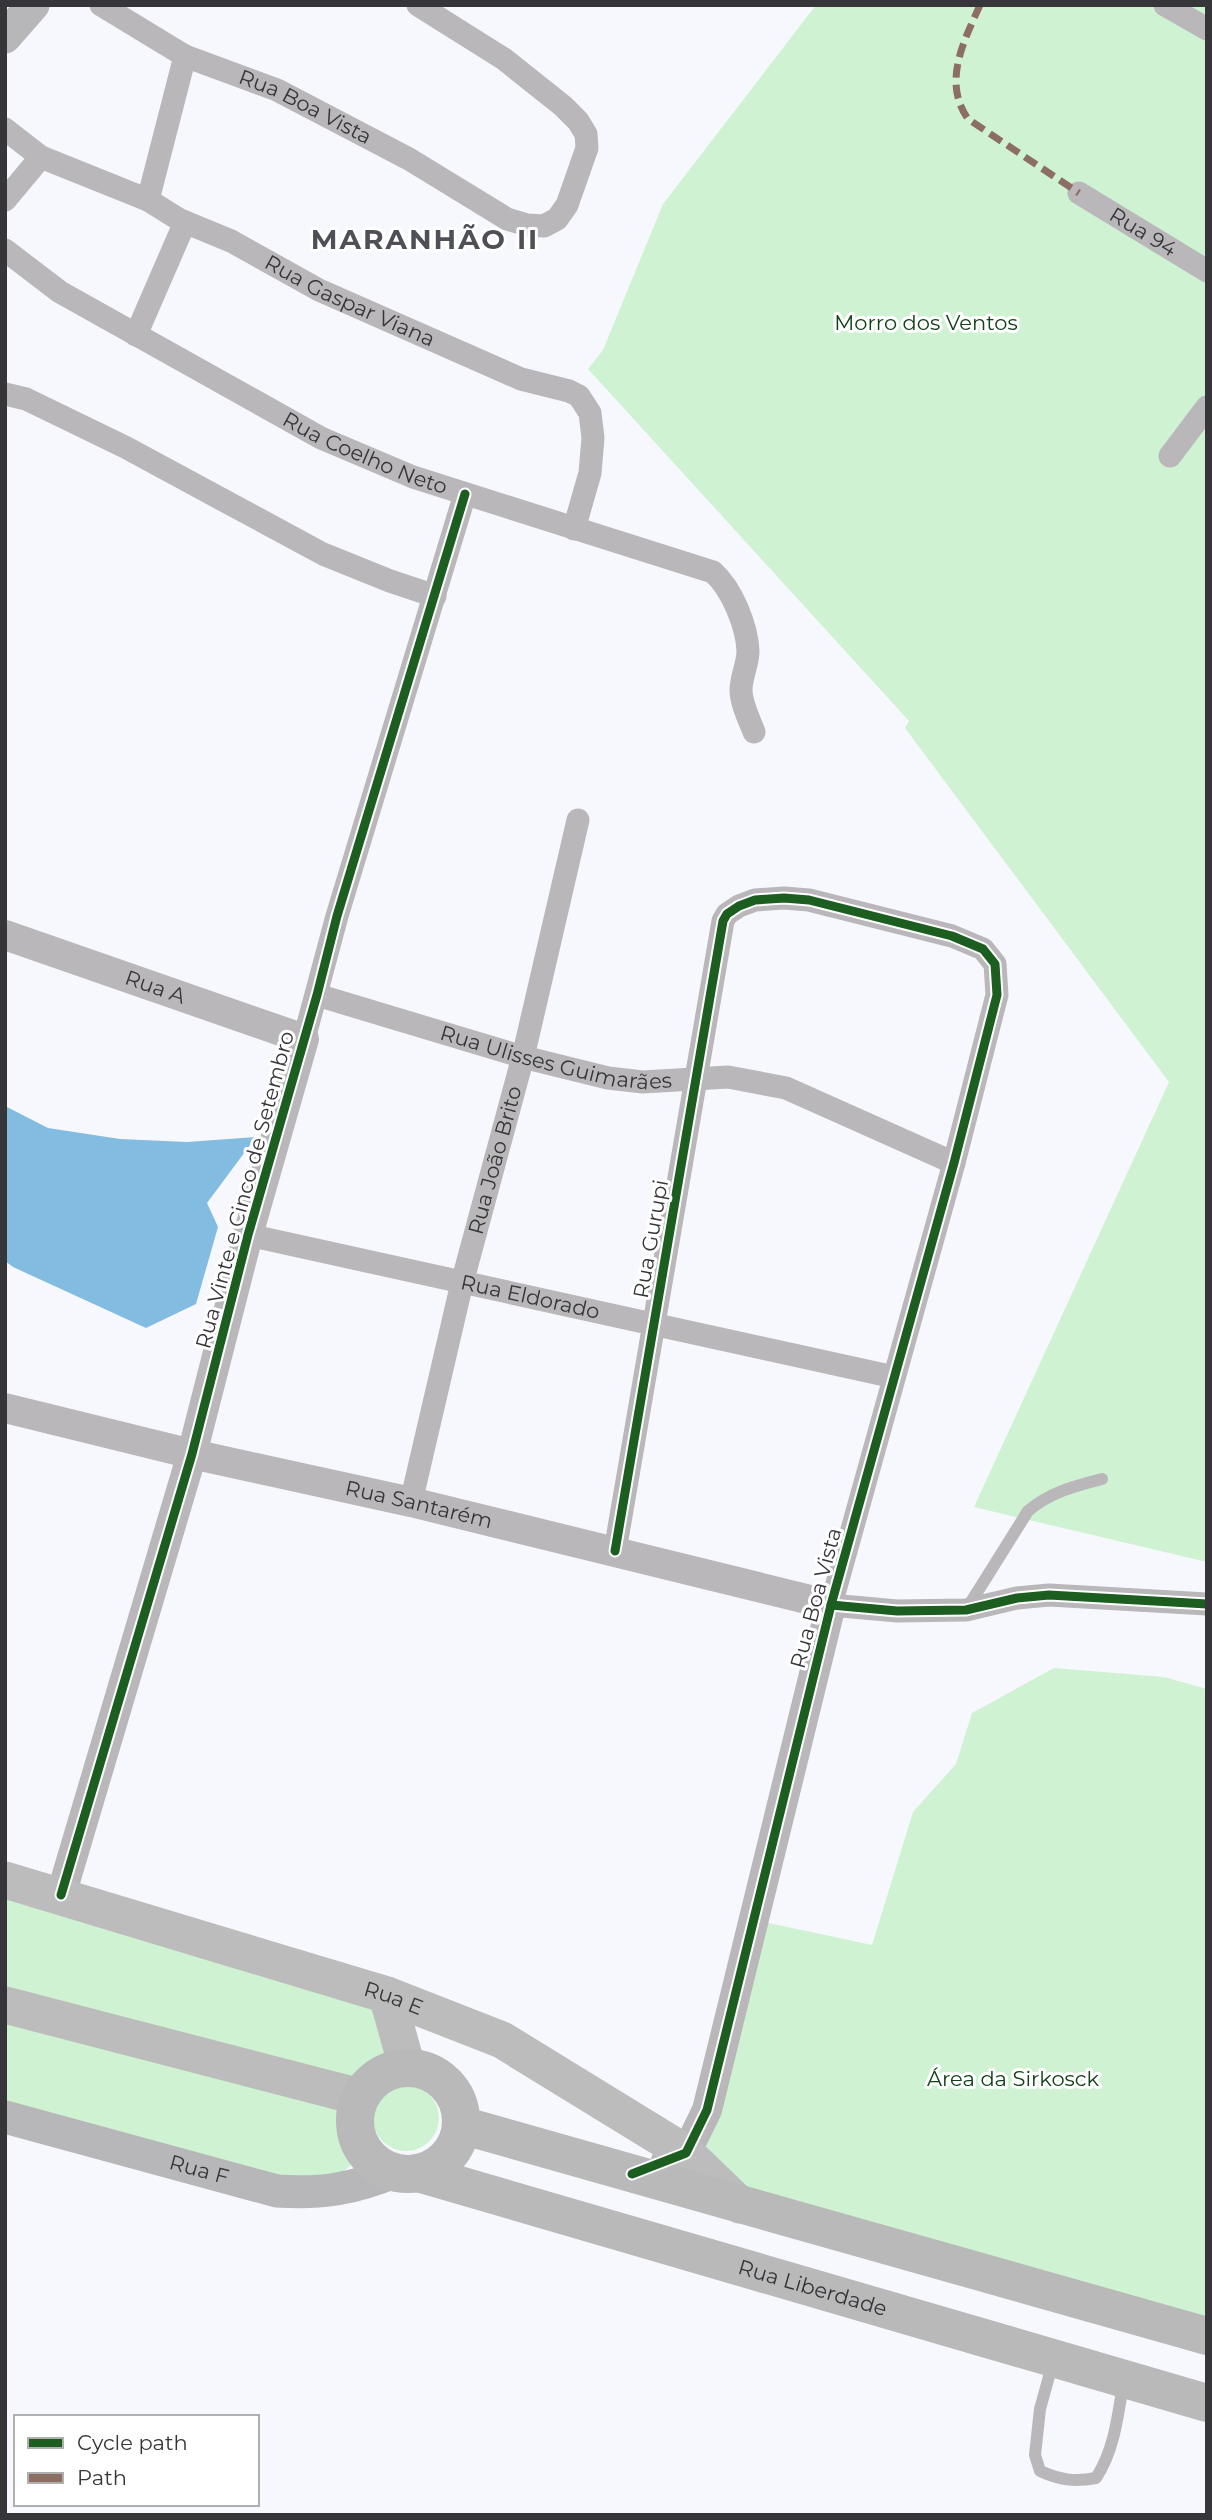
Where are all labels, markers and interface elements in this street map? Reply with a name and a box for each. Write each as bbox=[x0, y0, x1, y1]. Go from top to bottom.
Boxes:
street label: Rua Boa Vista bbox=[236, 64, 376, 149]
street label: Rua 94 bbox=[1105, 202, 1181, 262]
district label: MARANHÃO II bbox=[311, 222, 539, 256]
street label: Rua Gaspar Viana bbox=[260, 249, 439, 351]
park label: Morro dos Ventos bbox=[834, 310, 1018, 335]
street label: Rua Coelho Neto bbox=[279, 406, 451, 499]
street label: Rua A bbox=[122, 965, 190, 1009]
street label: Rua Ulisses Guimarães bbox=[437, 1020, 673, 1095]
street label: Rua Vinte e Cinco de Setembro bbox=[190, 1028, 299, 1351]
street label: Rua João Brito bbox=[463, 1083, 527, 1237]
street label: Rua Gurupi bbox=[628, 1178, 673, 1300]
street label: Rua Eldorado bbox=[458, 1269, 602, 1324]
street label: Rua Santarém bbox=[343, 1475, 495, 1534]
street label: Rua Boa Vista bbox=[785, 1525, 846, 1671]
street label: Rua E bbox=[361, 1976, 427, 2020]
park label: Área da Sirkosck bbox=[927, 2066, 1100, 2091]
street label: Rua F bbox=[167, 2149, 232, 2189]
street label: Rua Liberdade bbox=[735, 2254, 890, 2321]
legend bbox=[14, 2415, 259, 2506]
text: Cycle path bbox=[77, 2430, 188, 2455]
text: Path bbox=[77, 2465, 127, 2490]

